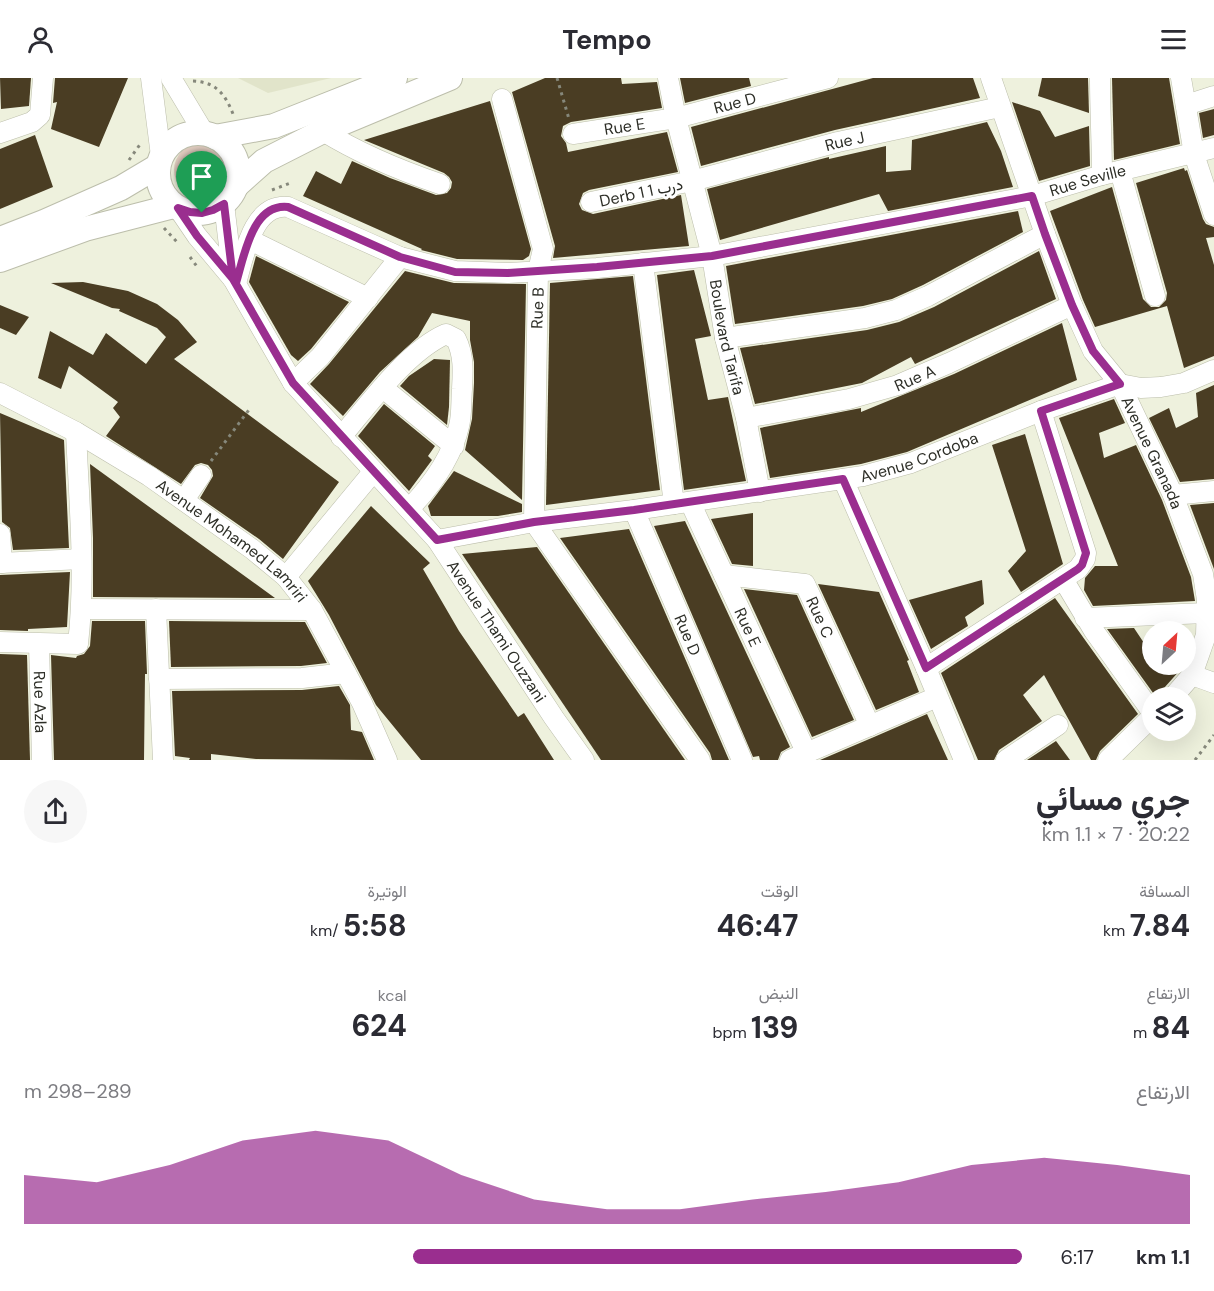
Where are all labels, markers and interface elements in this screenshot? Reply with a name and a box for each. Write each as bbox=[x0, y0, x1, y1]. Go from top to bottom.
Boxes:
text: Tempo bbox=[562, 22, 652, 57]
icon: person bbox=[24, 23, 57, 56]
icon: menu bbox=[1157, 23, 1190, 56]
street label: Rue D bbox=[711, 87, 758, 119]
street label: Rue E bbox=[603, 113, 646, 140]
street label: Rue J bbox=[823, 127, 866, 156]
pin bbox=[176, 151, 227, 213]
icon: arrive bbox=[185, 160, 218, 193]
street label: Rue Seville bbox=[1047, 160, 1128, 201]
street label: Derb 1 درب 1 bbox=[598, 173, 685, 212]
street label: Boulevard Tarifa bbox=[705, 278, 749, 397]
street label: Rue B bbox=[526, 287, 549, 329]
street label: Rue A bbox=[891, 360, 939, 396]
street label: Avenue Granada bbox=[1116, 393, 1187, 512]
street label: Avenue Cordoba bbox=[858, 427, 981, 487]
street label: Avenue Mohamed Lamriri bbox=[152, 474, 312, 607]
street label: Avenue Thami Ouzzani bbox=[442, 556, 551, 706]
street label: Rue C bbox=[801, 593, 838, 642]
street label: Rue E bbox=[729, 604, 766, 650]
street label: Rue D bbox=[669, 611, 706, 659]
north arrow bbox=[1142, 621, 1196, 675]
map controls bbox=[1142, 621, 1196, 741]
street label: Rue Azla bbox=[29, 671, 51, 733]
button: layers bbox=[1142, 687, 1196, 741]
text: جري مسائي bbox=[1036, 777, 1190, 820]
button: share bbox=[24, 780, 87, 843]
text: 20:22 · 7 × 1.1 km bbox=[1042, 821, 1190, 847]
text: الوتيرة bbox=[368, 881, 407, 902]
text: الوقت bbox=[761, 881, 798, 902]
text: المسافة bbox=[1139, 881, 1190, 902]
text: 5:58 bbox=[343, 906, 407, 945]
text: 46:47 bbox=[717, 906, 798, 945]
text: 7.84 bbox=[1130, 906, 1190, 945]
text: /km bbox=[310, 920, 343, 941]
text: km bbox=[1103, 920, 1130, 941]
text: النبض bbox=[759, 983, 798, 1004]
text: الارتفاع bbox=[1147, 983, 1190, 1004]
text: kcal bbox=[378, 985, 407, 1006]
text: 624 bbox=[351, 1006, 407, 1045]
text: 139 bbox=[751, 1008, 798, 1047]
text: 84 bbox=[1152, 1008, 1190, 1047]
text: bpm bbox=[712, 1022, 751, 1043]
text: m bbox=[1133, 1022, 1152, 1043]
text: 289–298 m bbox=[24, 1078, 132, 1104]
text: الارتفاع bbox=[1136, 1079, 1190, 1105]
text: 6:17 bbox=[1060, 1244, 1094, 1270]
text: 1.1 km bbox=[1136, 1244, 1190, 1270]

